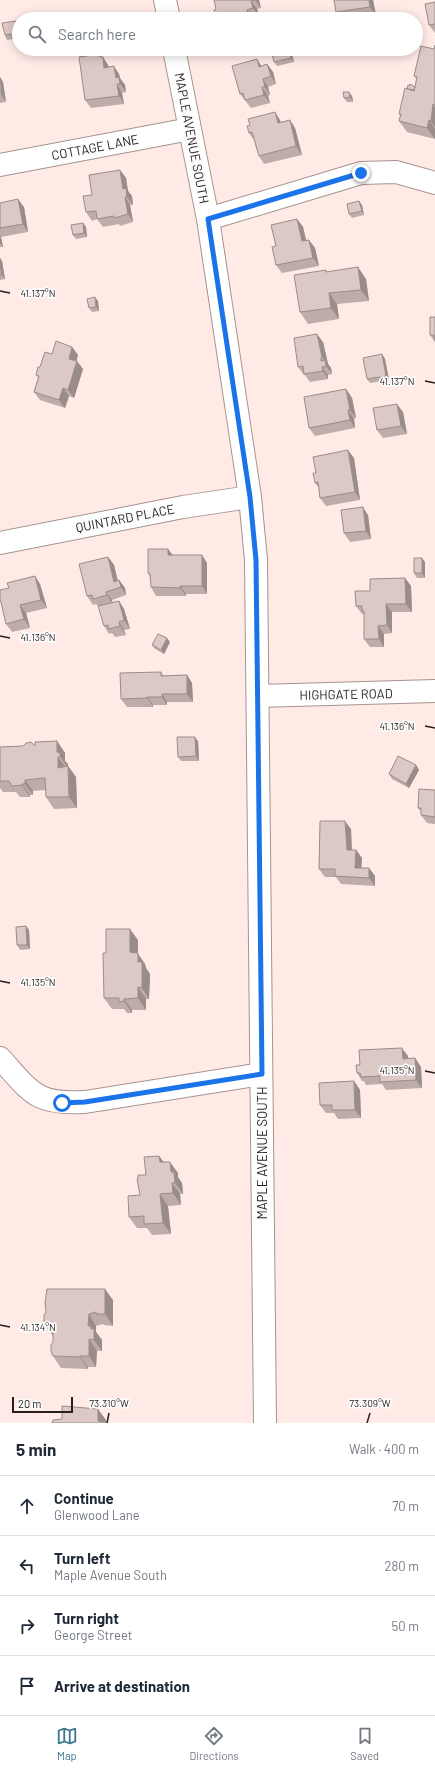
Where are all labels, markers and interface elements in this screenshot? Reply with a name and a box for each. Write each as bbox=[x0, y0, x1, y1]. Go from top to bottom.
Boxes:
search box bbox=[12, 12, 423, 56]
icon: search bbox=[26, 23, 48, 45]
text: Search here bbox=[58, 25, 136, 43]
street label: MAPLE AVENUE SOUTH bbox=[171, 71, 213, 205]
street label: COTTAGE LANE bbox=[50, 131, 140, 163]
route end bbox=[352, 164, 370, 182]
text: 41.137°N bbox=[21, 287, 55, 299]
text: 41.137°N bbox=[380, 375, 414, 387]
street label: QUINTARD PLACE bbox=[74, 501, 176, 535]
text: 41.136°N bbox=[20, 631, 56, 643]
street label: HIGHGATE ROAD bbox=[299, 685, 393, 703]
text: 41.136°N bbox=[379, 720, 415, 732]
text: 41.135°N bbox=[20, 976, 56, 988]
text: 41.135°N bbox=[379, 1064, 415, 1076]
street label: MAPLE AVENUE SOUTH bbox=[254, 1086, 270, 1220]
route start bbox=[53, 1094, 71, 1112]
text: 41.134°N bbox=[20, 1321, 56, 1333]
scale bar bbox=[12, 1395, 73, 1414]
text: 20 m bbox=[18, 1397, 41, 1410]
text: 73.310°W bbox=[89, 1397, 129, 1409]
text: 73.309°W bbox=[349, 1397, 391, 1409]
text: 5 min bbox=[16, 1439, 56, 1459]
text: Walk · 400 m bbox=[349, 1441, 419, 1457]
text: Continue bbox=[54, 1489, 114, 1507]
icon: ahead bbox=[16, 1495, 38, 1517]
text: 70 m bbox=[392, 1498, 419, 1514]
text: Glenwood Lane bbox=[54, 1507, 140, 1523]
text: Turn left bbox=[54, 1549, 110, 1567]
icon: left bbox=[16, 1555, 38, 1577]
text: 280 m bbox=[385, 1558, 419, 1574]
text: Maple Avenue South bbox=[54, 1567, 167, 1583]
text: Turn right bbox=[54, 1609, 119, 1627]
icon: right bbox=[16, 1615, 38, 1637]
text: 50 m bbox=[392, 1618, 419, 1634]
text: George Street bbox=[54, 1627, 133, 1643]
icon: arrive bbox=[16, 1675, 38, 1697]
text: Arrive at destination bbox=[54, 1677, 190, 1695]
tab: Map bbox=[56, 1725, 78, 1762]
tab: Directions bbox=[189, 1725, 239, 1762]
tab: Saved bbox=[350, 1725, 379, 1762]

